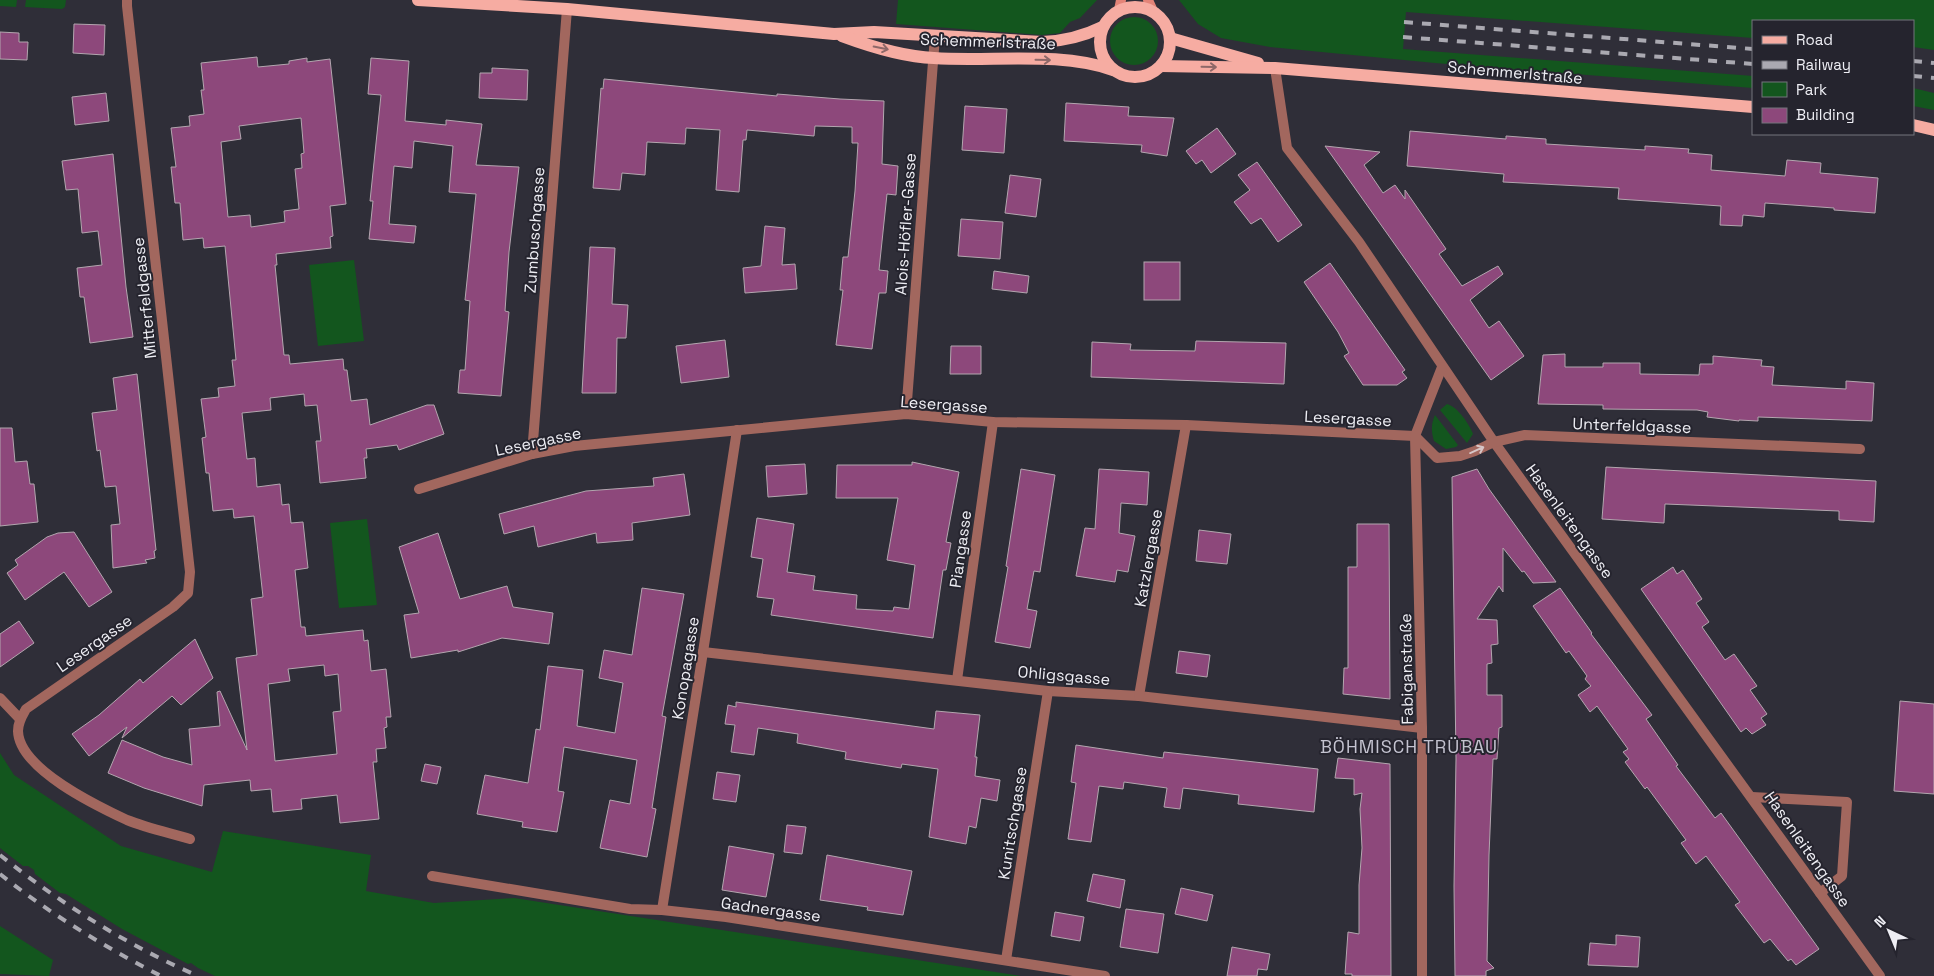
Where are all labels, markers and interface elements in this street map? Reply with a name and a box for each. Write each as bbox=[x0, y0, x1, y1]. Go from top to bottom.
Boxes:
legend bbox=[1752, 20, 1914, 135]
street label: Schemmerlstraße bbox=[920, 29, 1056, 54]
text: Road bbox=[1796, 30, 1833, 49]
one-way arrow bbox=[873, 44, 889, 53]
one-way arrow bbox=[1034, 55, 1050, 65]
text: Railway bbox=[1796, 55, 1851, 74]
street label: Schemmerlstraße bbox=[1446, 56, 1583, 89]
one-way arrow bbox=[1201, 62, 1217, 72]
text: Park bbox=[1796, 80, 1827, 99]
text: Building bbox=[1796, 105, 1855, 124]
street label: Alois-Höfler-Gasse bbox=[890, 152, 921, 296]
street label: Zumbuschgasse bbox=[520, 166, 549, 294]
street label: Mitterfeldgasse bbox=[128, 236, 161, 360]
street label: Lesergasse bbox=[900, 391, 988, 418]
street label: Lesergasse bbox=[1304, 406, 1392, 431]
street label: Unterfeldgasse bbox=[1572, 413, 1692, 438]
street label: Lesergasse bbox=[493, 422, 583, 461]
one-way arrow bbox=[1469, 444, 1484, 454]
street label: Hasenleitengasse bbox=[1521, 460, 1618, 583]
street label: Katzlergasse bbox=[1130, 508, 1167, 609]
street label: Piangasse bbox=[945, 509, 976, 589]
street label: Lesergasse bbox=[52, 610, 136, 677]
street label: Fabiganstraße bbox=[1395, 613, 1418, 725]
street label: Konopagasse bbox=[667, 615, 704, 721]
street label: Ohligsgasse bbox=[1017, 661, 1111, 690]
district label: BÖHMISCH TRÜBAU bbox=[1320, 735, 1498, 758]
street label: Kunitschgasse bbox=[993, 765, 1032, 881]
street label: Hasenleitengasse bbox=[1760, 787, 1855, 911]
street label: Gadnergasse bbox=[720, 892, 822, 927]
north arrow bbox=[1864, 906, 1914, 956]
text: N bbox=[1870, 912, 1890, 931]

